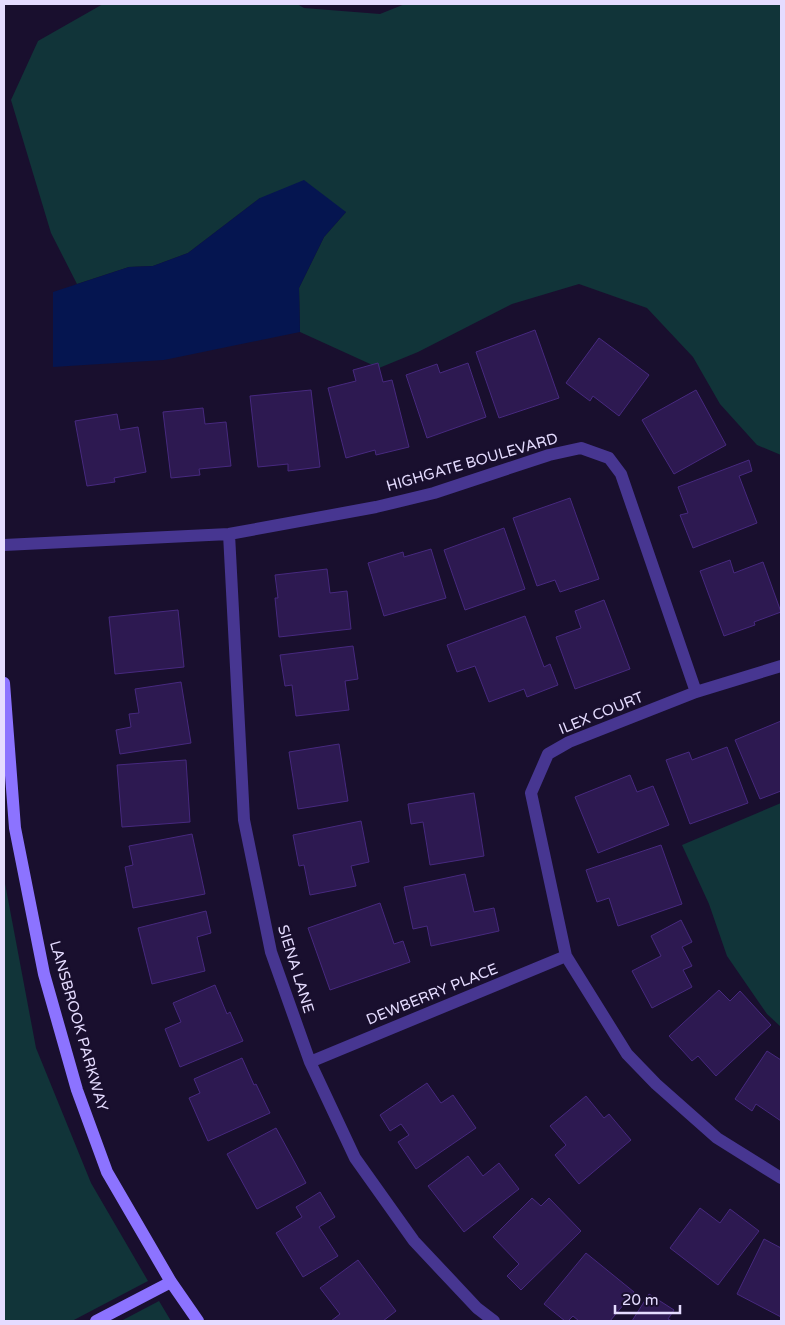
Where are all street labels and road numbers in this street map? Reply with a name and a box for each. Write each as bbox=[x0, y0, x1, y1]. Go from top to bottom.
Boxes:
street label: HIGHGATE BOULEVARD bbox=[384, 429, 560, 495]
street label: ILEX COURT bbox=[556, 688, 646, 738]
street label: SIENA LANE bbox=[274, 923, 318, 1015]
street label: LANSBROOK PARKWAY bbox=[46, 939, 112, 1114]
street label: DEWBERRY PLACE bbox=[364, 959, 500, 1029]

